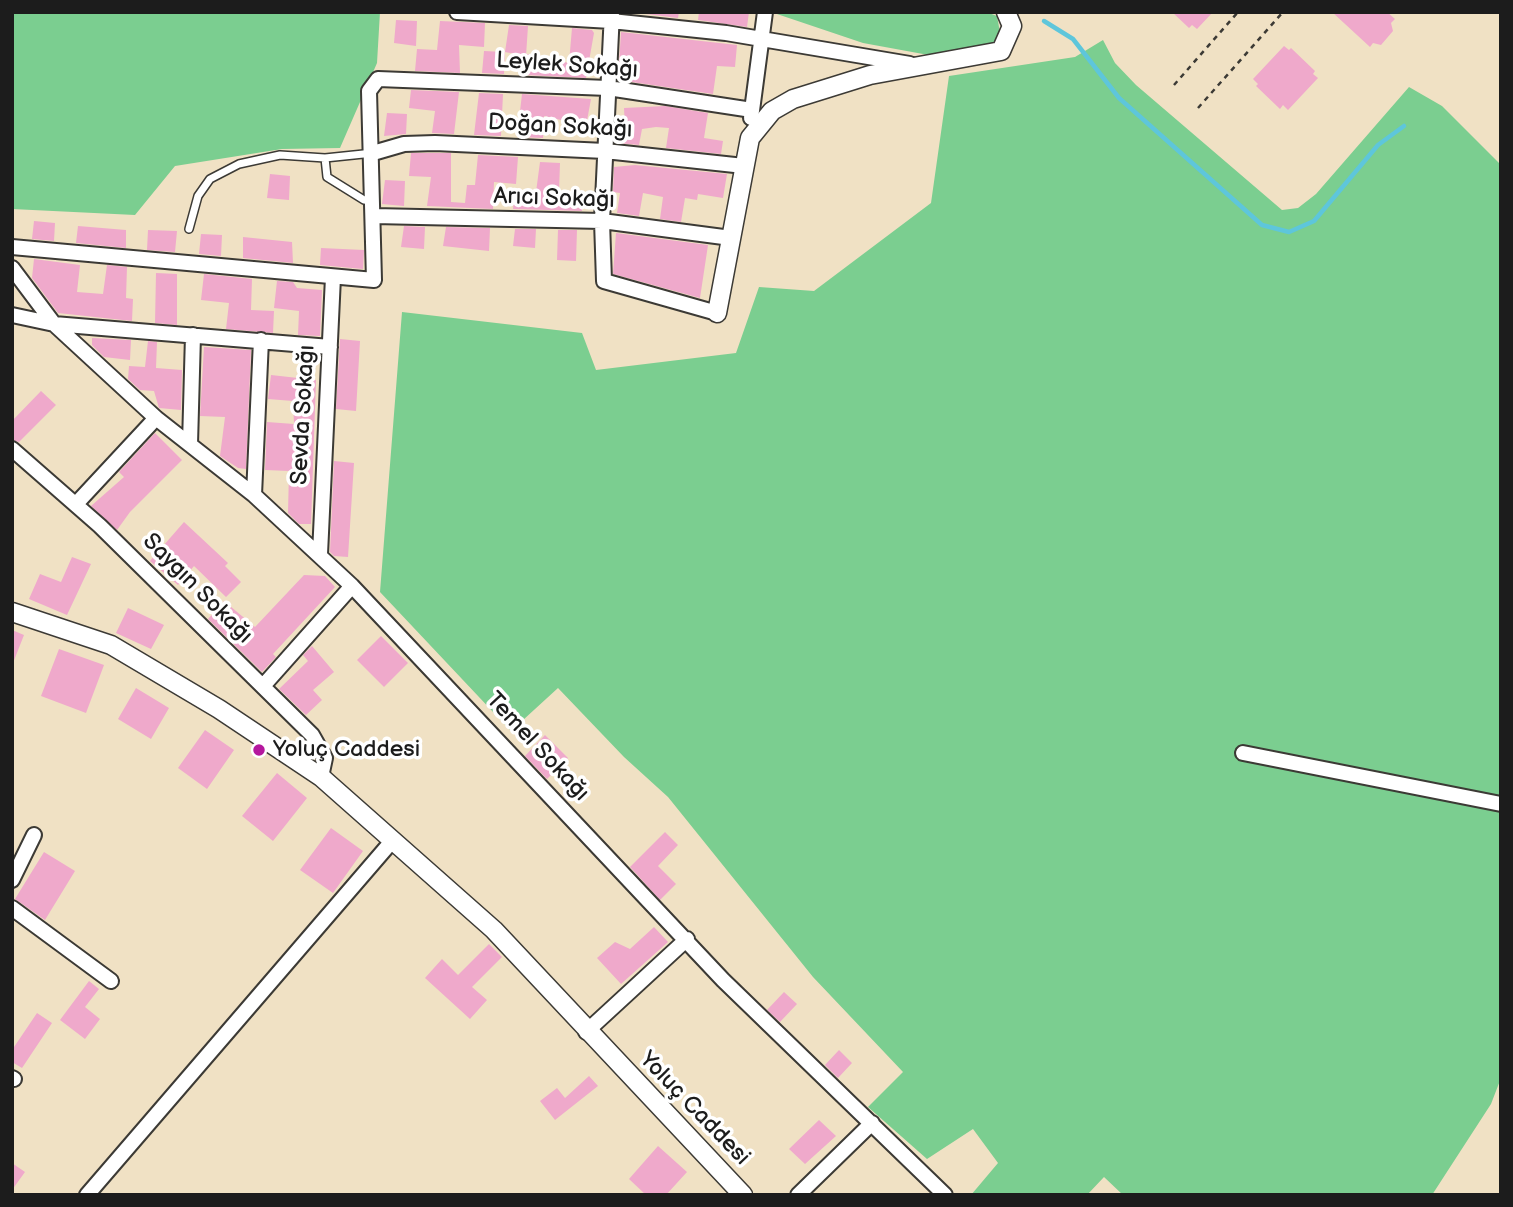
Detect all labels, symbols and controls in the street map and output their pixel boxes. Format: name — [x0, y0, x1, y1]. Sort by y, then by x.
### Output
street label: Leylek Sokağı — [495, 47, 639, 85]
street label: Doğan Sokağı — [487, 109, 633, 145]
street label: Arıcı Sokağı — [493, 183, 615, 215]
street label: Sevda Sokağı — [287, 344, 321, 486]
street label: Saygın Sokağı — [136, 528, 258, 650]
street label: Temel Sokağı — [480, 687, 594, 807]
place label: Yoluç Caddesi — [273, 736, 420, 764]
marker: Yoluç Caddesi — [251, 742, 267, 758]
street label: Yoluç Caddesi — [633, 1047, 755, 1171]

